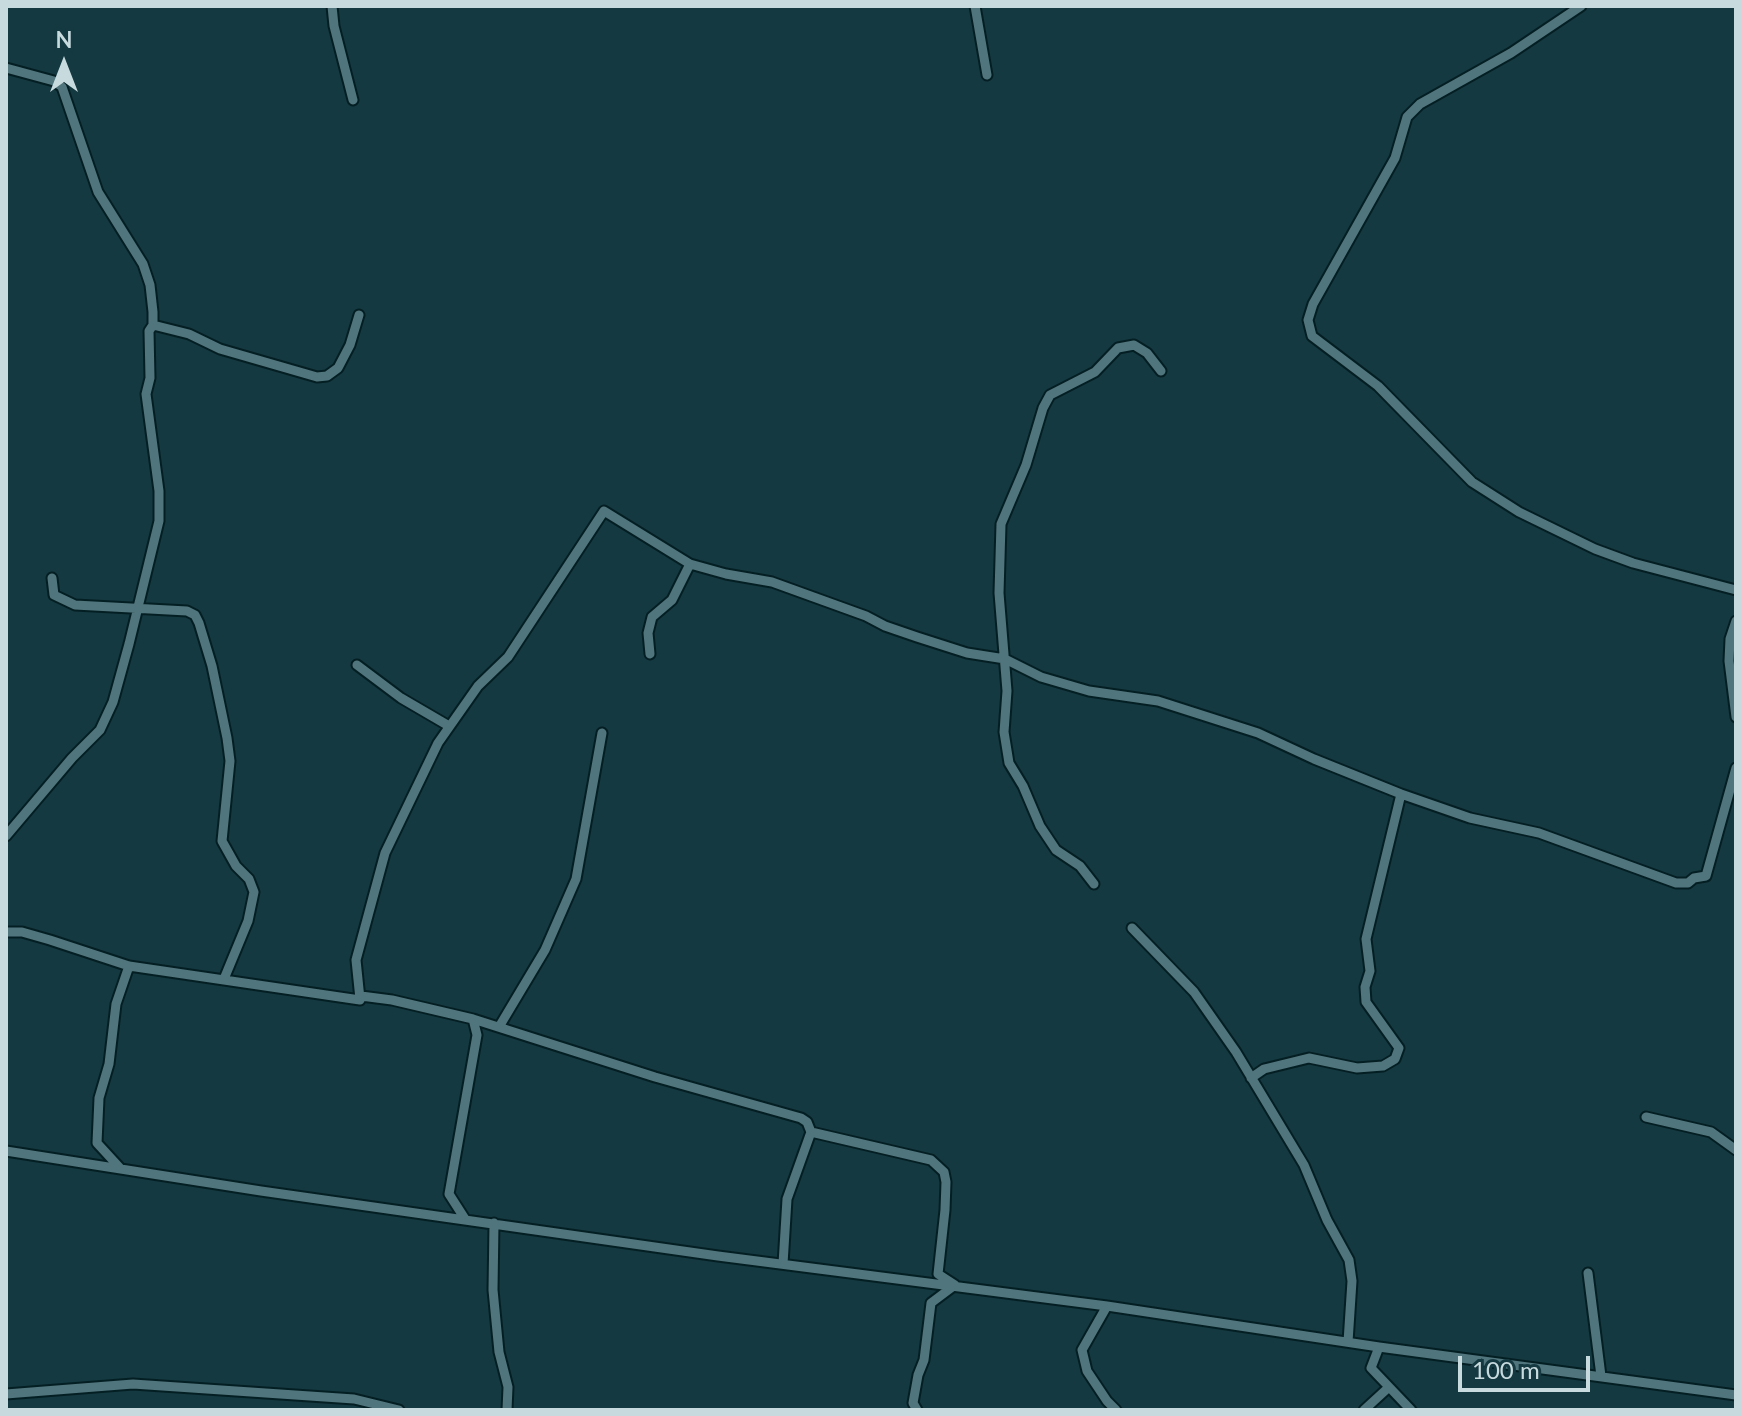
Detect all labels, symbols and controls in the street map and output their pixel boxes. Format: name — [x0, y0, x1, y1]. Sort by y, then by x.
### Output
north arrow — [24, 24, 104, 104]
text: N — [56, 26, 72, 53]
scale bar — [1462, 1340, 1594, 1390]
text: 100 m — [1472, 1355, 1540, 1384]

